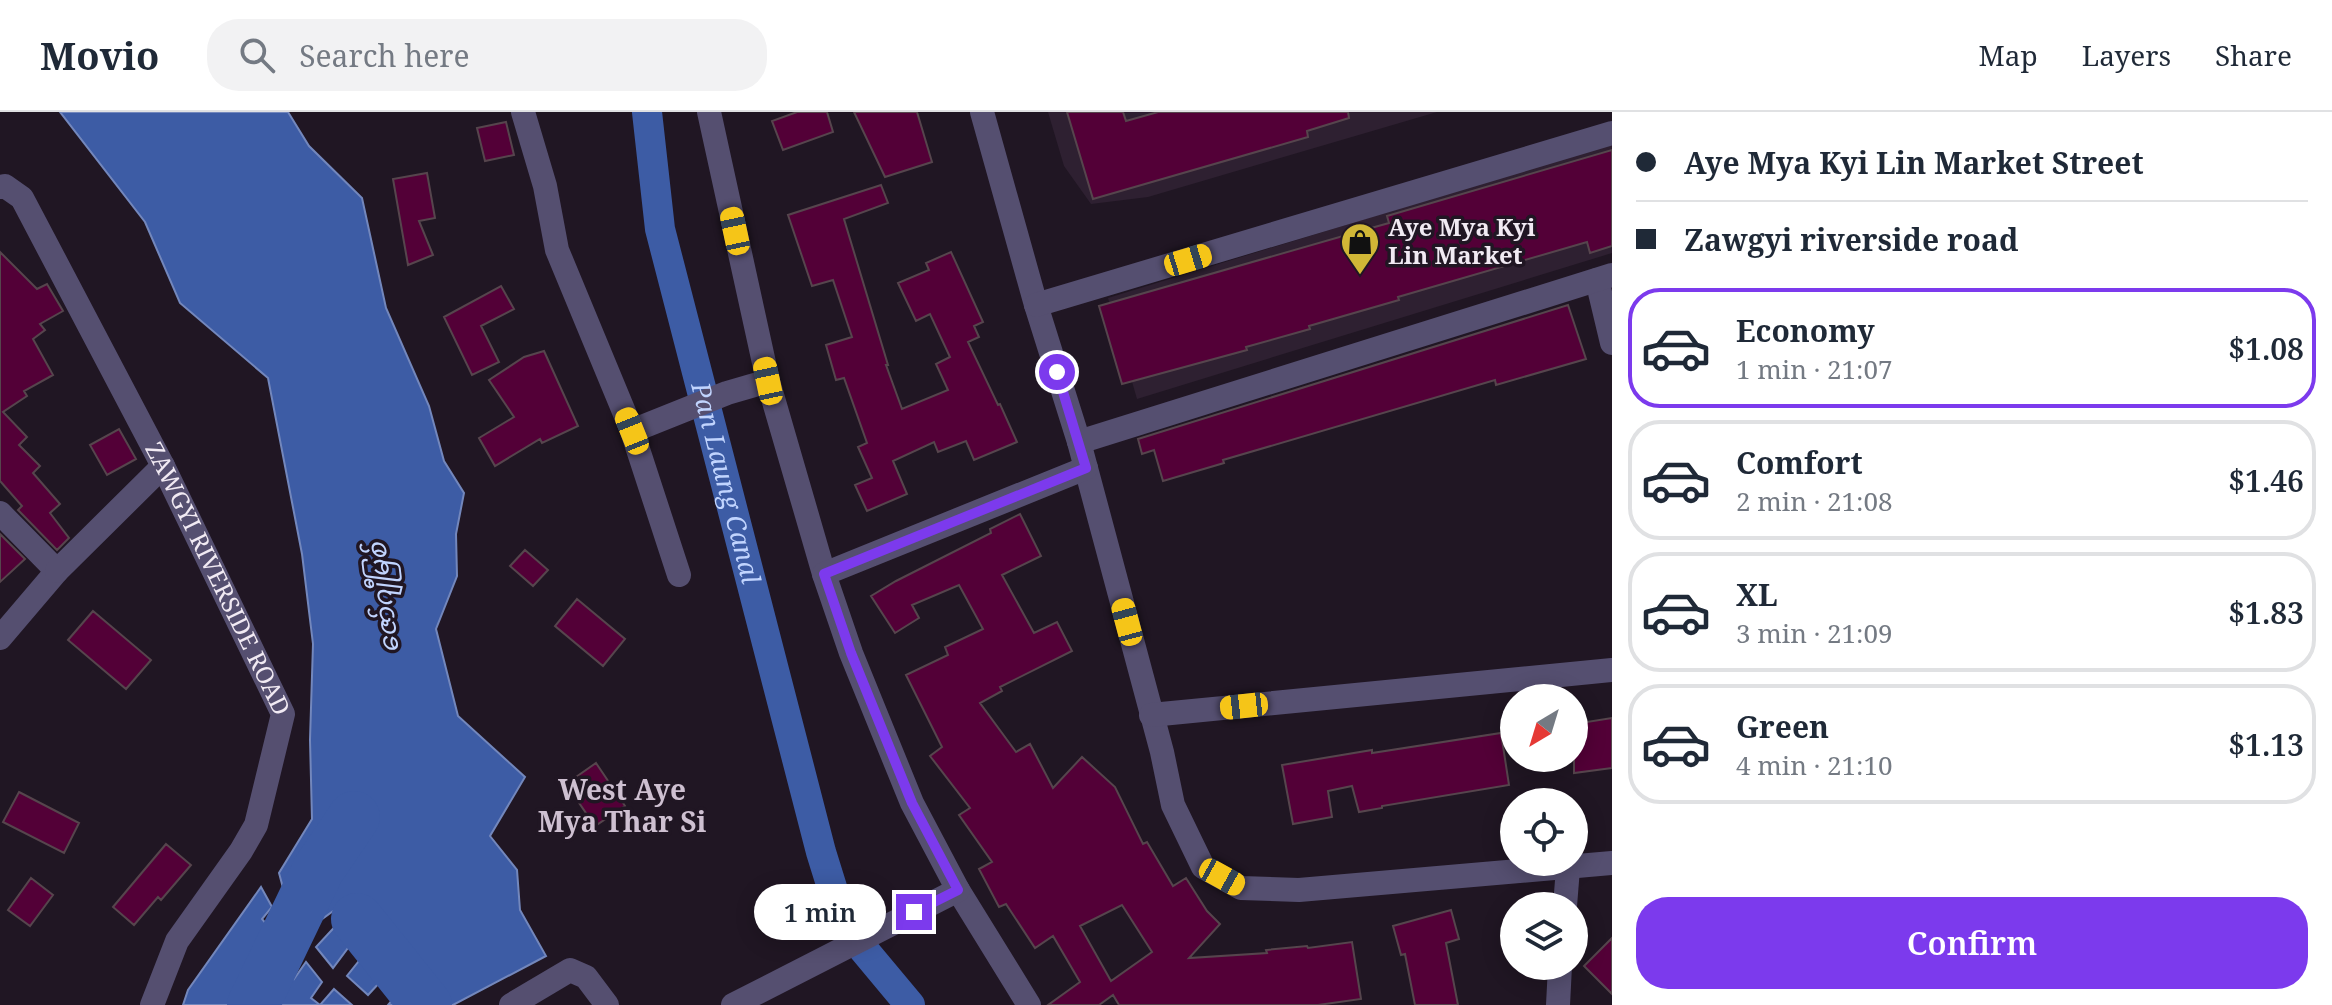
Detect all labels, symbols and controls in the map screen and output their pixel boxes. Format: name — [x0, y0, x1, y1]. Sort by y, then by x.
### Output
search box — [207, 19, 767, 91]
text: Movio — [40, 29, 159, 81]
icon: search — [235, 33, 279, 77]
text: Search here — [299, 35, 470, 76]
text: Map — [1979, 36, 2038, 74]
text: Layers — [2082, 36, 2171, 74]
text: Share — [2215, 36, 2292, 74]
text: Aye Mya Kyi Lin Market Street — [1684, 142, 2144, 183]
car — [718, 205, 752, 257]
place label: Aye Mya Kyi Lin Market — [1388, 210, 1536, 271]
text: Zawgyi riverside road — [1684, 219, 2019, 260]
shop icon: Aye Mya Kyi Lin Market — [1339, 221, 1381, 276]
car — [1162, 242, 1214, 278]
text: Economy — [1736, 310, 1875, 351]
icon: car — [1640, 312, 1712, 384]
text: $1.08 — [2228, 328, 2304, 369]
text: 1 min · 21:07 — [1736, 351, 1893, 387]
route start — [1039, 354, 1075, 390]
car — [751, 355, 785, 407]
water label: Pan Laung Canal — [683, 377, 770, 588]
car — [612, 404, 652, 458]
street label: ZAWGYI RIVERSIDE ROAD — [138, 436, 299, 720]
text: Comfort — [1736, 442, 1863, 483]
icon: car — [1640, 444, 1712, 516]
text: $1.46 — [2228, 460, 2304, 501]
text: 2 min · 21:08 — [1736, 483, 1893, 519]
water label: ဇော်ဂျီမြစ် — [357, 538, 412, 655]
text: XL — [1736, 574, 1778, 615]
icon: car — [1640, 576, 1712, 648]
text: $1.83 — [2228, 592, 2304, 633]
car — [1109, 596, 1145, 648]
text: 3 min · 21:09 — [1736, 615, 1893, 651]
north arrow — [1500, 684, 1588, 772]
map controls — [1500, 684, 1588, 980]
car — [1219, 692, 1269, 720]
text: Green — [1736, 706, 1829, 747]
icon: car — [1640, 708, 1712, 780]
text: $1.13 — [2228, 724, 2304, 765]
text: 4 min · 21:10 — [1736, 747, 1893, 783]
district label: West Aye Mya Thar Si — [538, 770, 706, 840]
button: locate — [1500, 788, 1588, 876]
car — [1195, 855, 1249, 899]
callout: 1 min — [754, 884, 886, 940]
button: layers — [1500, 892, 1588, 980]
text: 1 min — [784, 894, 856, 930]
route end — [896, 894, 932, 930]
button: Confirm — [1636, 897, 2308, 989]

